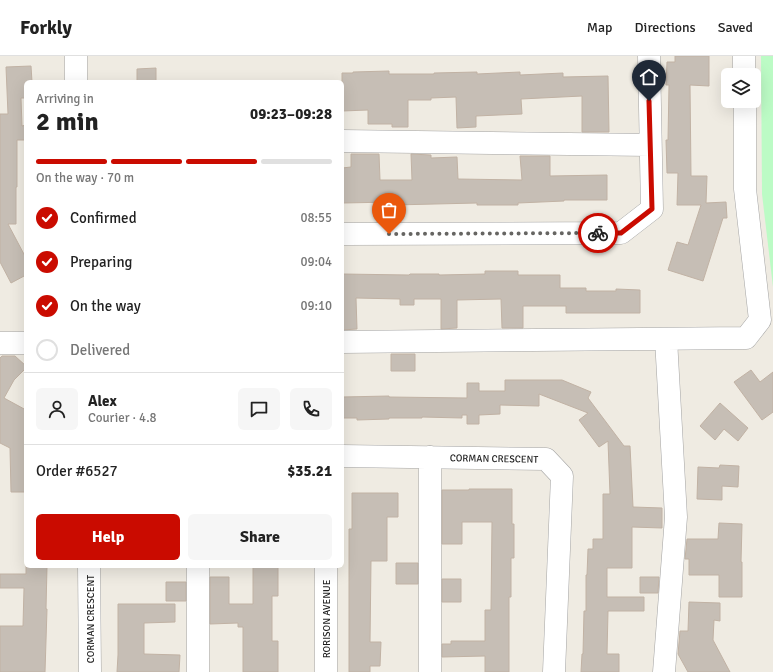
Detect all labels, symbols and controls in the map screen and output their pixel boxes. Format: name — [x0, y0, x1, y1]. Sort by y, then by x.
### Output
text: Forkly — [20, 16, 72, 40]
text: Map — [587, 19, 613, 36]
text: Directions — [635, 19, 696, 36]
text: Saved — [718, 19, 753, 36]
pin — [632, 60, 666, 101]
icon: home — [638, 66, 660, 88]
map controls — [721, 68, 761, 108]
button: layers — [721, 68, 761, 108]
text: Arriving in — [36, 91, 94, 107]
text: 09:23–09:28 — [250, 105, 332, 123]
text: 2 min — [36, 106, 99, 138]
text: On the way · 70 m — [36, 170, 134, 186]
pin — [372, 193, 406, 234]
icon: bag — [378, 199, 400, 221]
icon: check — [36, 207, 58, 229]
text: Confirmed — [70, 209, 137, 227]
text: 08:55 — [300, 210, 332, 226]
courier — [578, 213, 618, 253]
icon: bike — [587, 222, 609, 244]
icon: check — [36, 251, 58, 273]
text: Preparing — [70, 253, 133, 271]
text: 09:04 — [300, 254, 332, 270]
icon: check — [36, 295, 58, 317]
text: On the way — [70, 297, 141, 315]
text: 09:10 — [300, 298, 332, 314]
text: Delivered — [70, 341, 130, 359]
button: person — [36, 388, 78, 430]
button: chat — [238, 388, 280, 430]
button: phone — [290, 388, 332, 430]
text: Alex — [88, 392, 117, 410]
text: Courier · 4.8 — [88, 410, 157, 426]
street label: CORMAN CRESCENT — [450, 452, 538, 466]
text: Order #6527 — [36, 462, 118, 480]
text: $35.21 — [287, 462, 332, 480]
button: Help — [36, 514, 180, 560]
button: Share — [188, 514, 332, 560]
street label: CORMAN CRESCENT — [85, 575, 97, 663]
street label: RORISON AVENUE — [321, 579, 333, 658]

